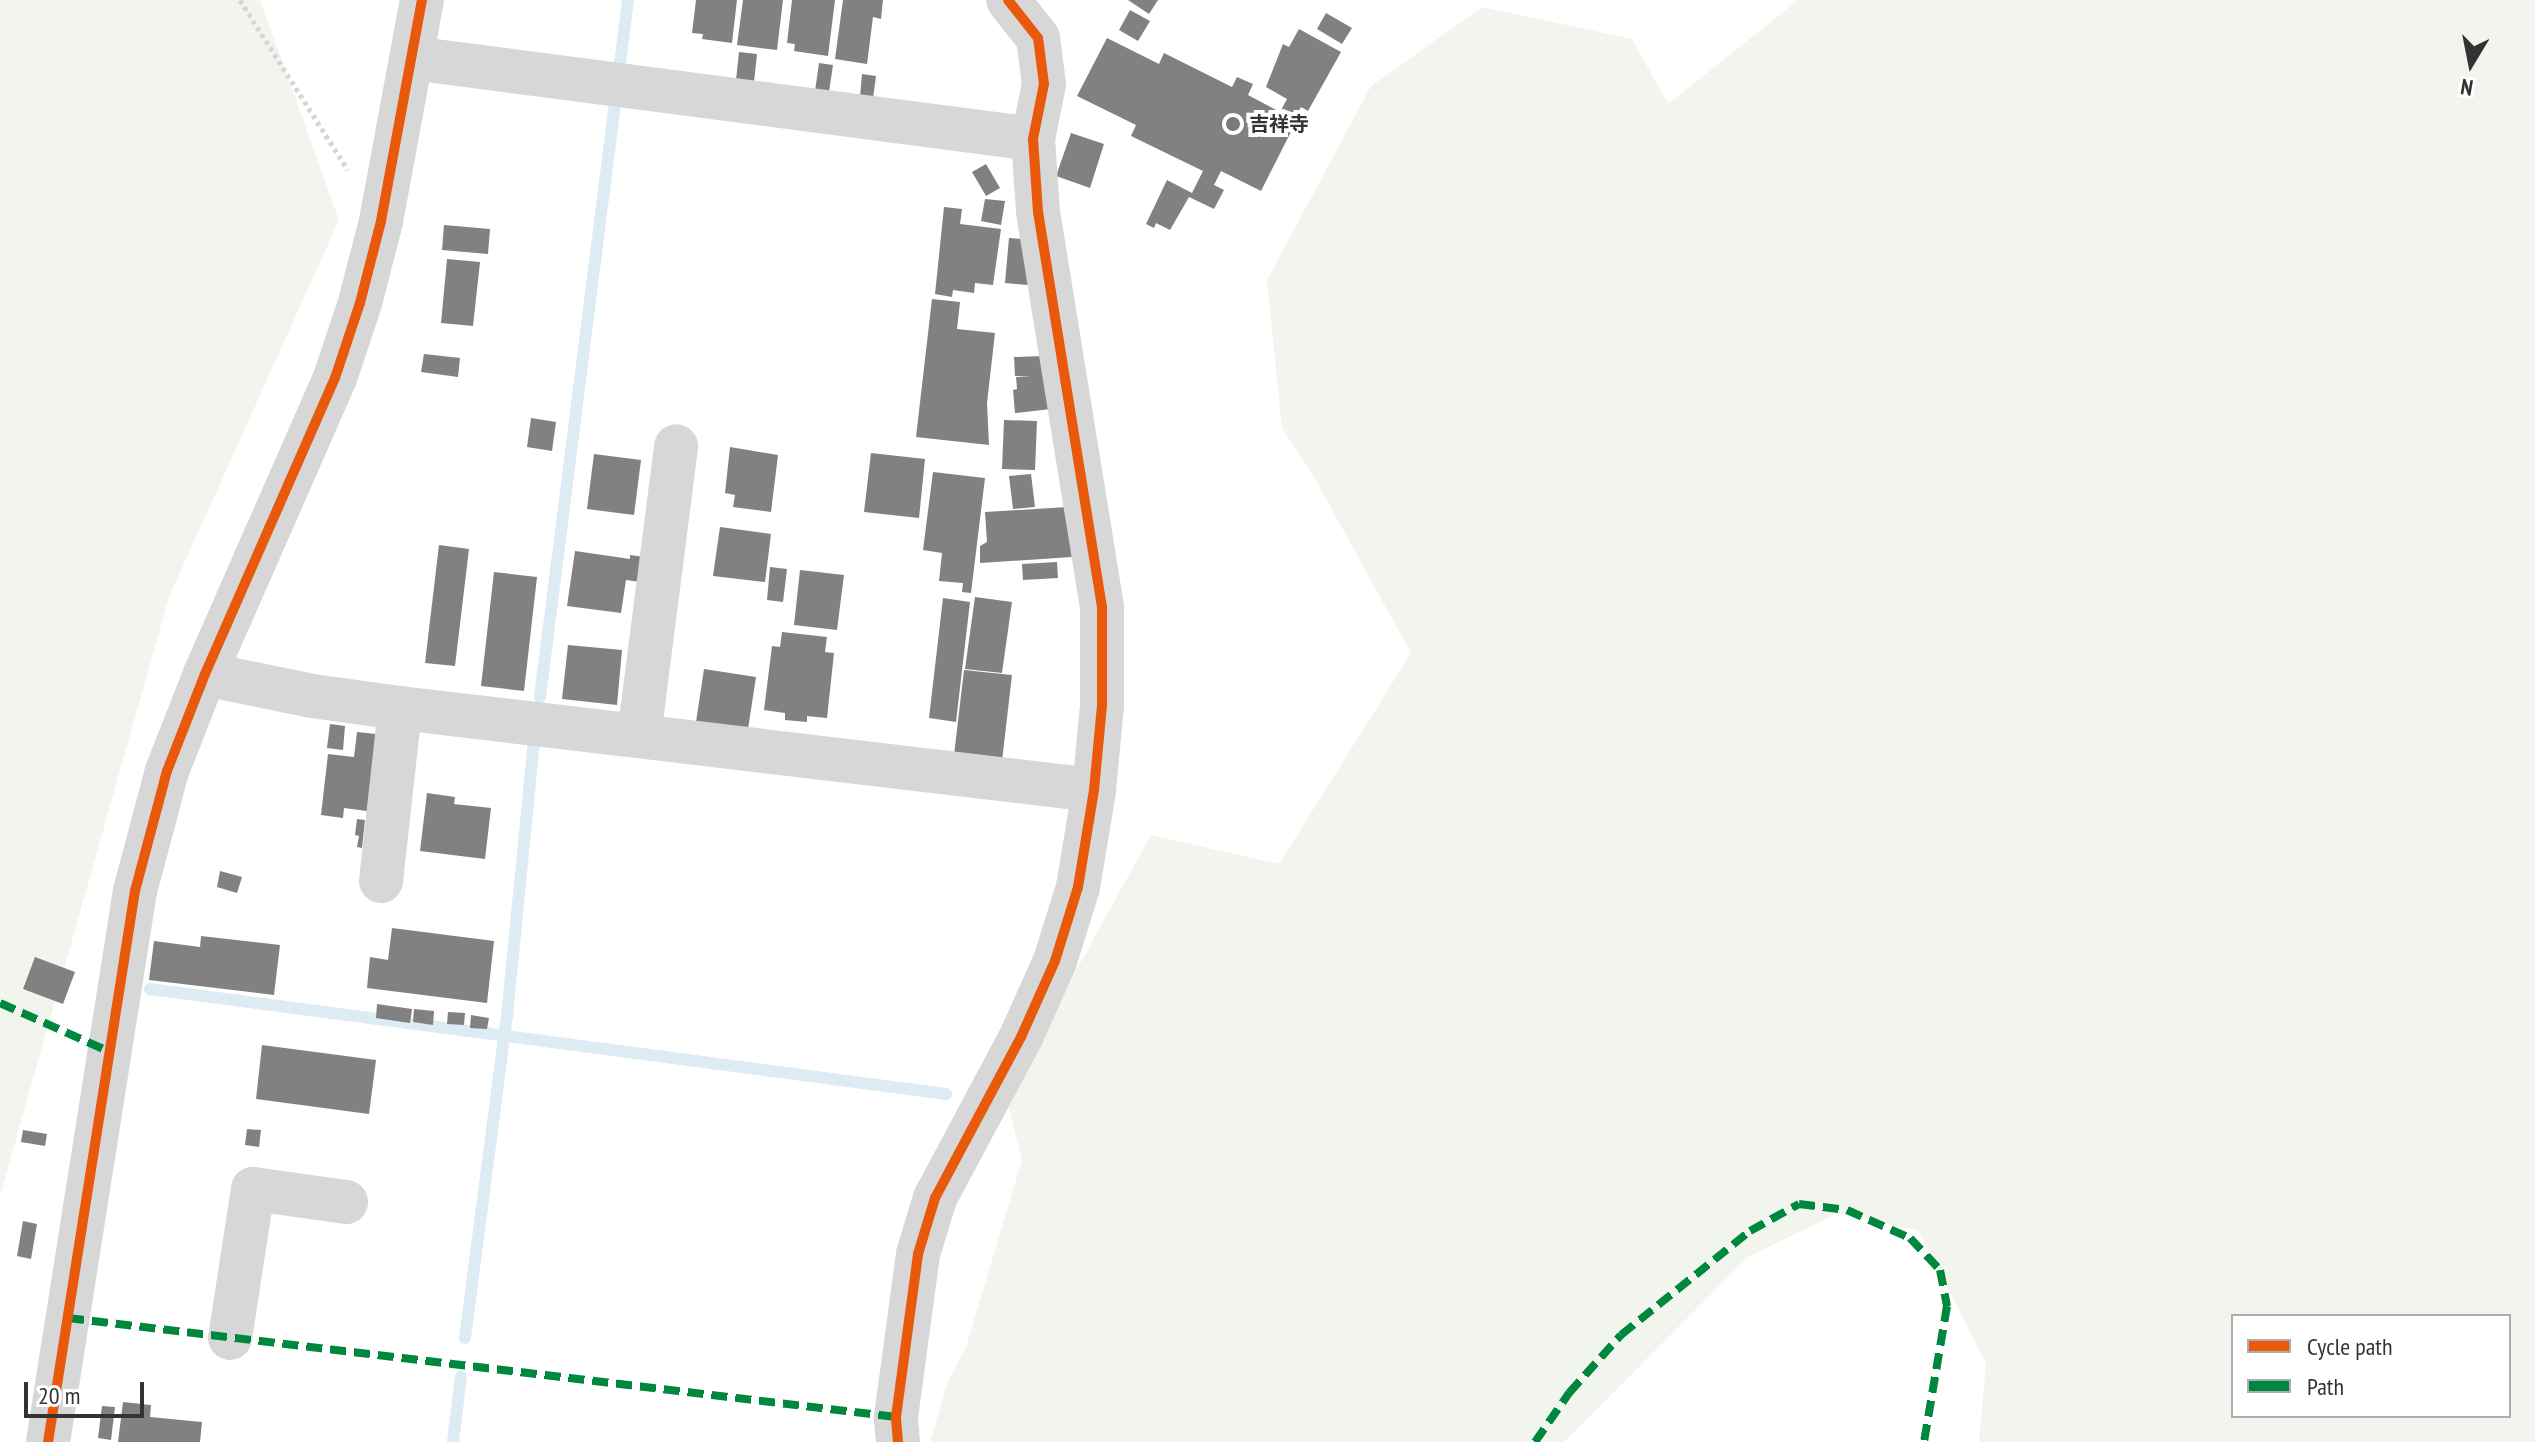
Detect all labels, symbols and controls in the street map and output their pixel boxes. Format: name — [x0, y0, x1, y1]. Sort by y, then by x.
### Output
north arrow — [2431, 24, 2511, 104]
text: N — [2459, 73, 2475, 102]
place label: 吉祥寺 — [1249, 112, 1309, 136]
marker: 吉祥寺 — [1224, 115, 1242, 133]
legend — [2231, 1314, 2511, 1418]
text: Cycle path — [2307, 1331, 2393, 1362]
scale bar — [28, 1366, 148, 1416]
text: Path — [2307, 1371, 2344, 1402]
text: 20 m — [38, 1380, 80, 1411]

